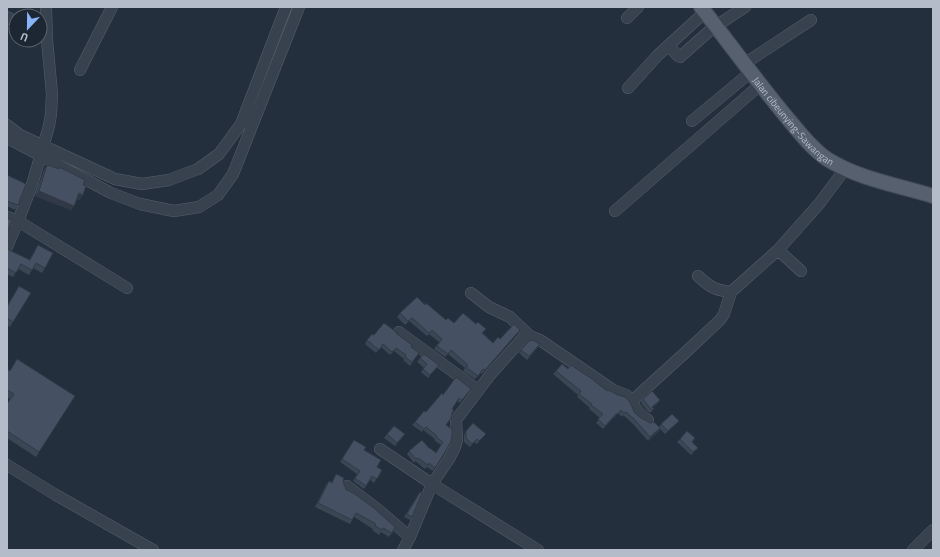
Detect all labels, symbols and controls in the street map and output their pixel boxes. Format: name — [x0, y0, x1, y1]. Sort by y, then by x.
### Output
north arrow — [8, 8, 48, 48]
text: U — [18, 29, 31, 46]
street label: Jalan cibeunying-Sawangan — [749, 73, 837, 169]

